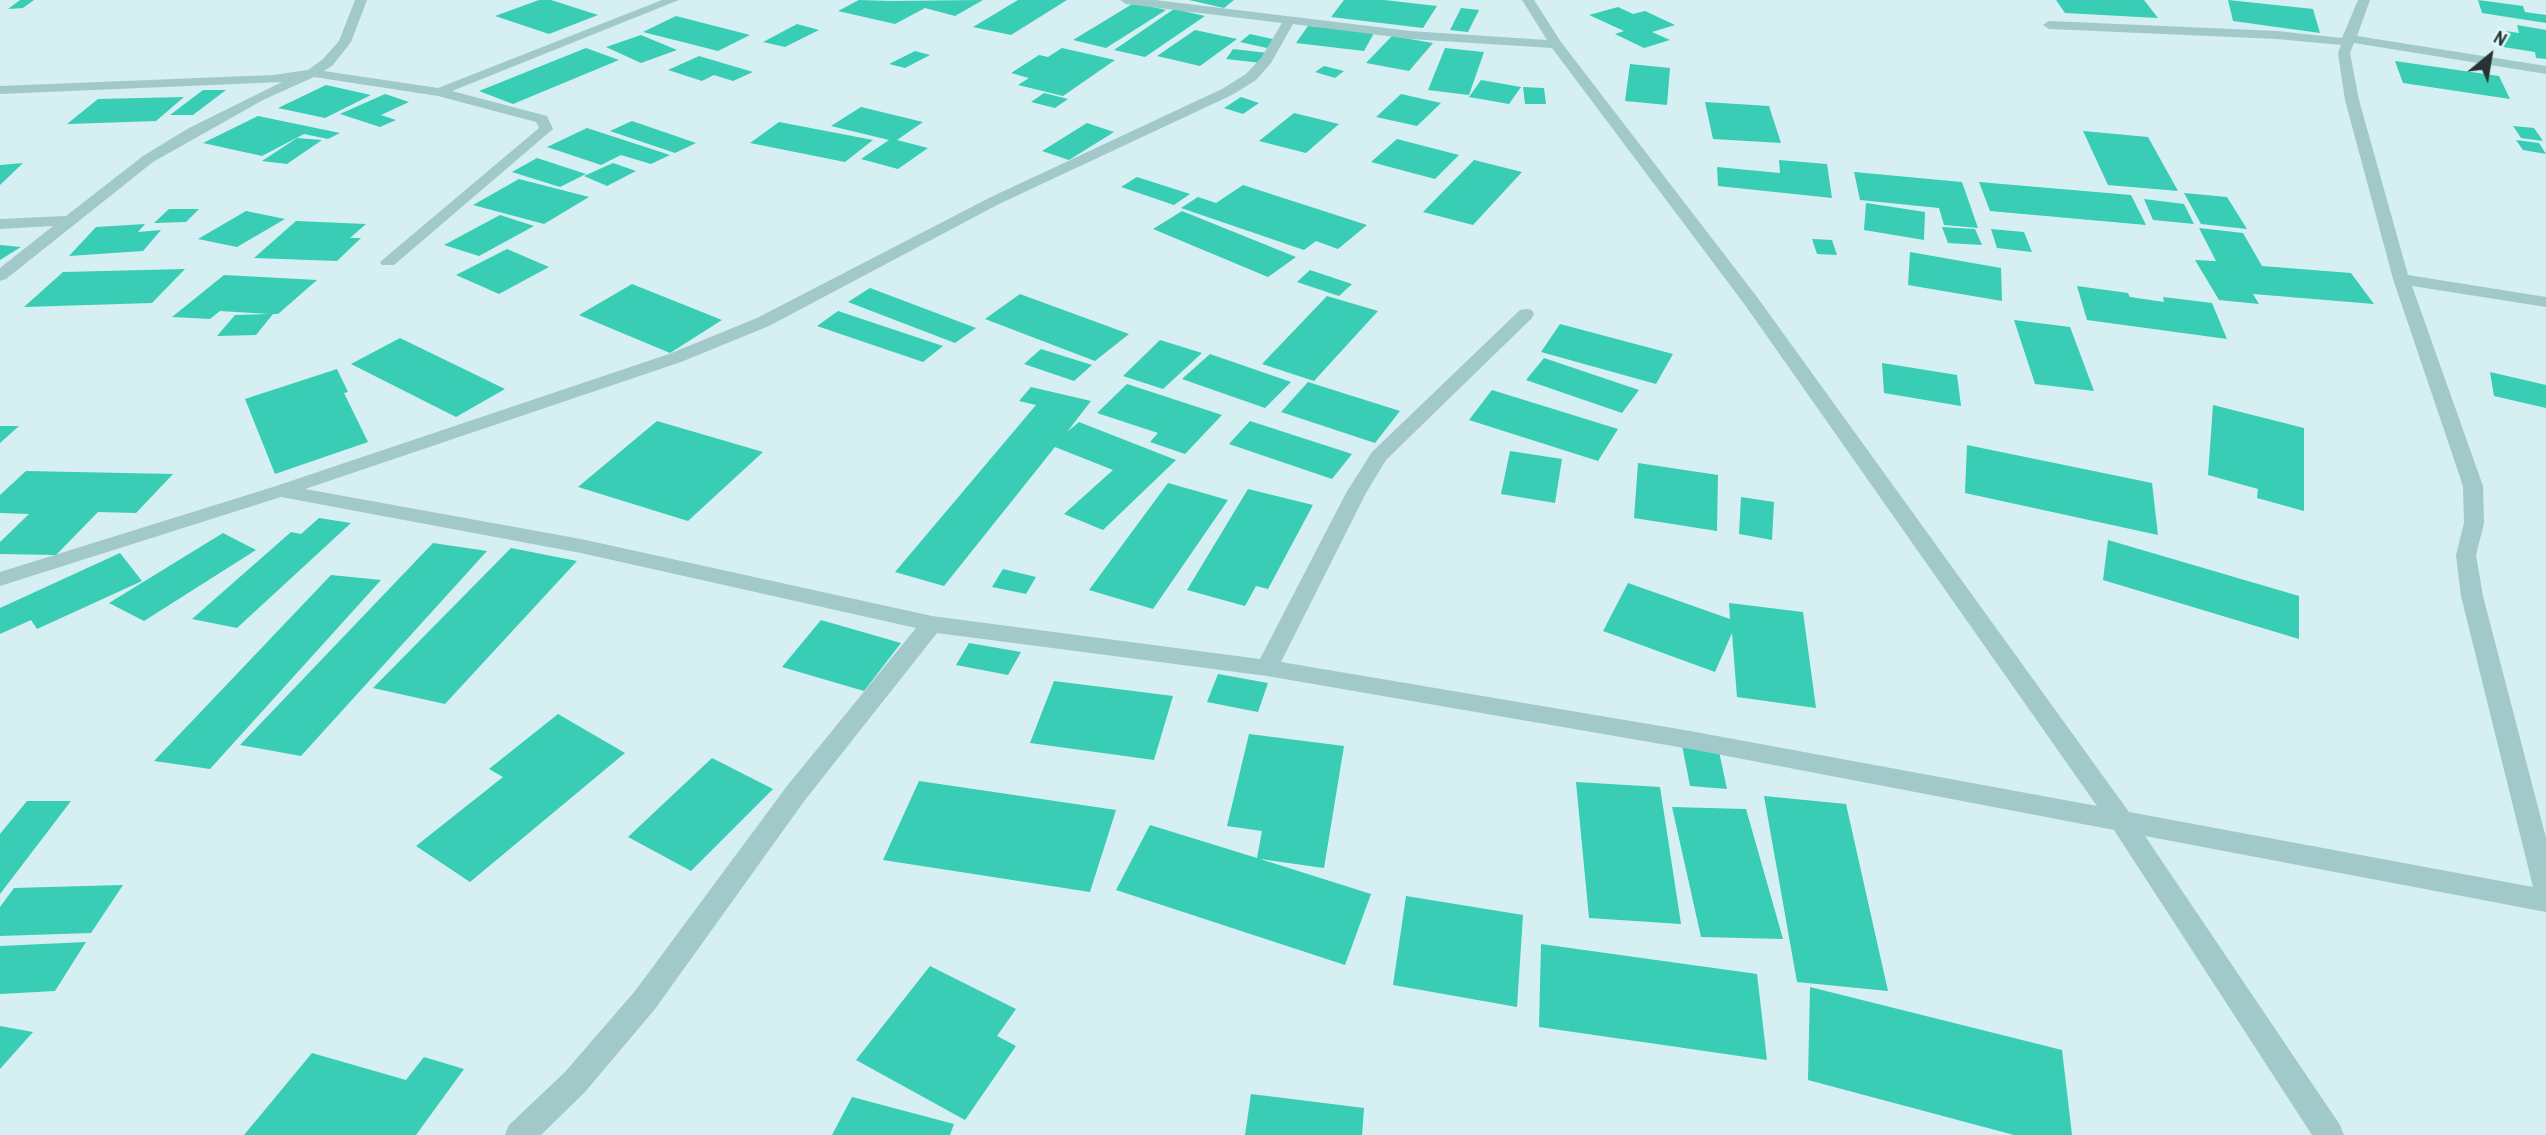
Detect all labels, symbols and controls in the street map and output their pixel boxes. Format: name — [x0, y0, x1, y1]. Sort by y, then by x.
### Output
north arrow — [2455, 21, 2525, 91]
text: N — [2489, 24, 2512, 52]

